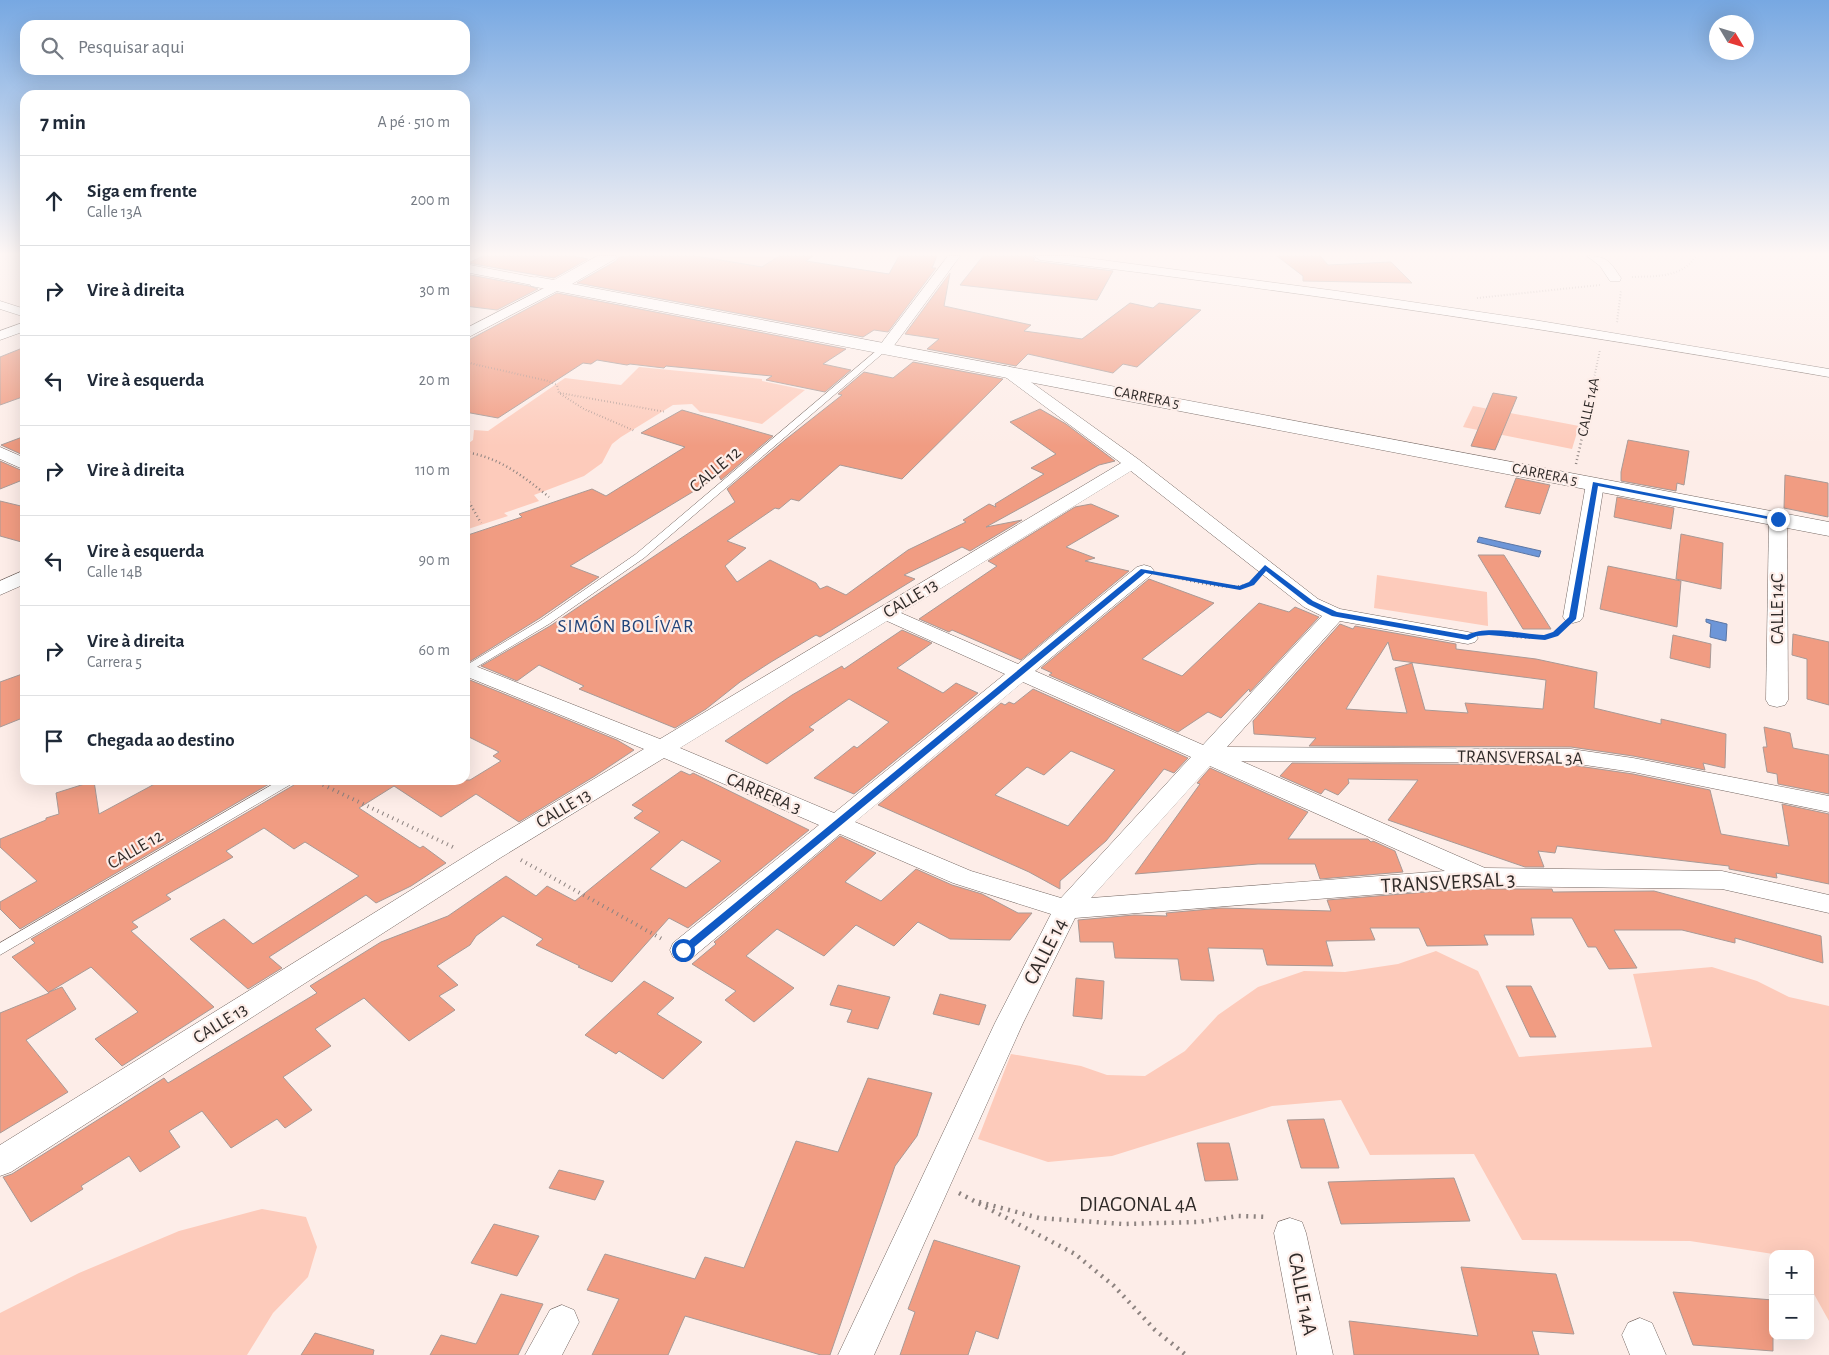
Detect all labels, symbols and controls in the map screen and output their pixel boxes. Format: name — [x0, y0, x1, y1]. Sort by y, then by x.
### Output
north arrow — [1709, 15, 1754, 60]
search box — [20, 20, 470, 75]
icon: search — [38, 34, 66, 62]
text: Pesquisar aqui — [78, 38, 184, 57]
text: 7 min — [40, 112, 86, 133]
text: A pé · 510 m — [378, 114, 450, 130]
text: Siga em frente — [87, 182, 197, 201]
icon: ahead — [40, 187, 68, 215]
text: 200 m — [410, 192, 450, 208]
text: Calle 13A — [87, 204, 142, 220]
icon: right — [40, 277, 68, 305]
text: Vire à direita — [87, 281, 185, 300]
text: 30 m — [420, 282, 450, 298]
icon: left — [40, 367, 68, 395]
text: Vire à esquerda — [87, 371, 204, 390]
text: 20 m — [419, 372, 450, 388]
street label: CALLE 14A — [1575, 376, 1602, 438]
street label: CARRERA 5 — [1113, 384, 1181, 411]
street label: CALLE 12 — [687, 443, 745, 496]
icon: right — [40, 457, 68, 485]
text: Vire à direita — [87, 461, 185, 480]
street label: CARRERA 5 — [1511, 461, 1579, 488]
text: 110 m — [415, 462, 450, 478]
route end — [1767, 508, 1790, 531]
text: Vire à esquerda — [87, 542, 204, 561]
icon: left — [40, 547, 68, 575]
text: 90 m — [419, 552, 450, 568]
text: Calle 14B — [87, 564, 142, 580]
street label: CALLE 14C — [1769, 574, 1787, 644]
street label: CALLE 13 — [880, 576, 941, 622]
district label: SIMÓN BOLÍVAR — [558, 615, 695, 636]
text: Vire à direita — [87, 632, 185, 651]
icon: right — [40, 637, 68, 665]
text: 60 m — [419, 642, 450, 658]
text: Carrera 5 — [87, 654, 142, 670]
icon: arrive — [40, 727, 68, 755]
text: Chegada ao destino — [87, 731, 235, 750]
street label: TRANSVERSAL 3A — [1457, 748, 1584, 768]
street label: CARRERA 3 — [724, 770, 804, 818]
street label: CALLE 13 — [533, 786, 594, 832]
street label: CALLE 12 — [105, 827, 166, 873]
street label: TRANSVERSAL 3 — [1380, 868, 1516, 897]
street label: CALLE 14 — [1020, 915, 1071, 988]
route start — [672, 939, 695, 962]
street label: CALLE 13 — [190, 1000, 251, 1047]
street label: DIAGONAL 4A — [1079, 1194, 1197, 1215]
map controls — [1769, 1250, 1814, 1340]
button: + — [1769, 1250, 1814, 1295]
street label: CALLE 14A — [1284, 1251, 1321, 1337]
button: − — [1769, 1295, 1814, 1340]

